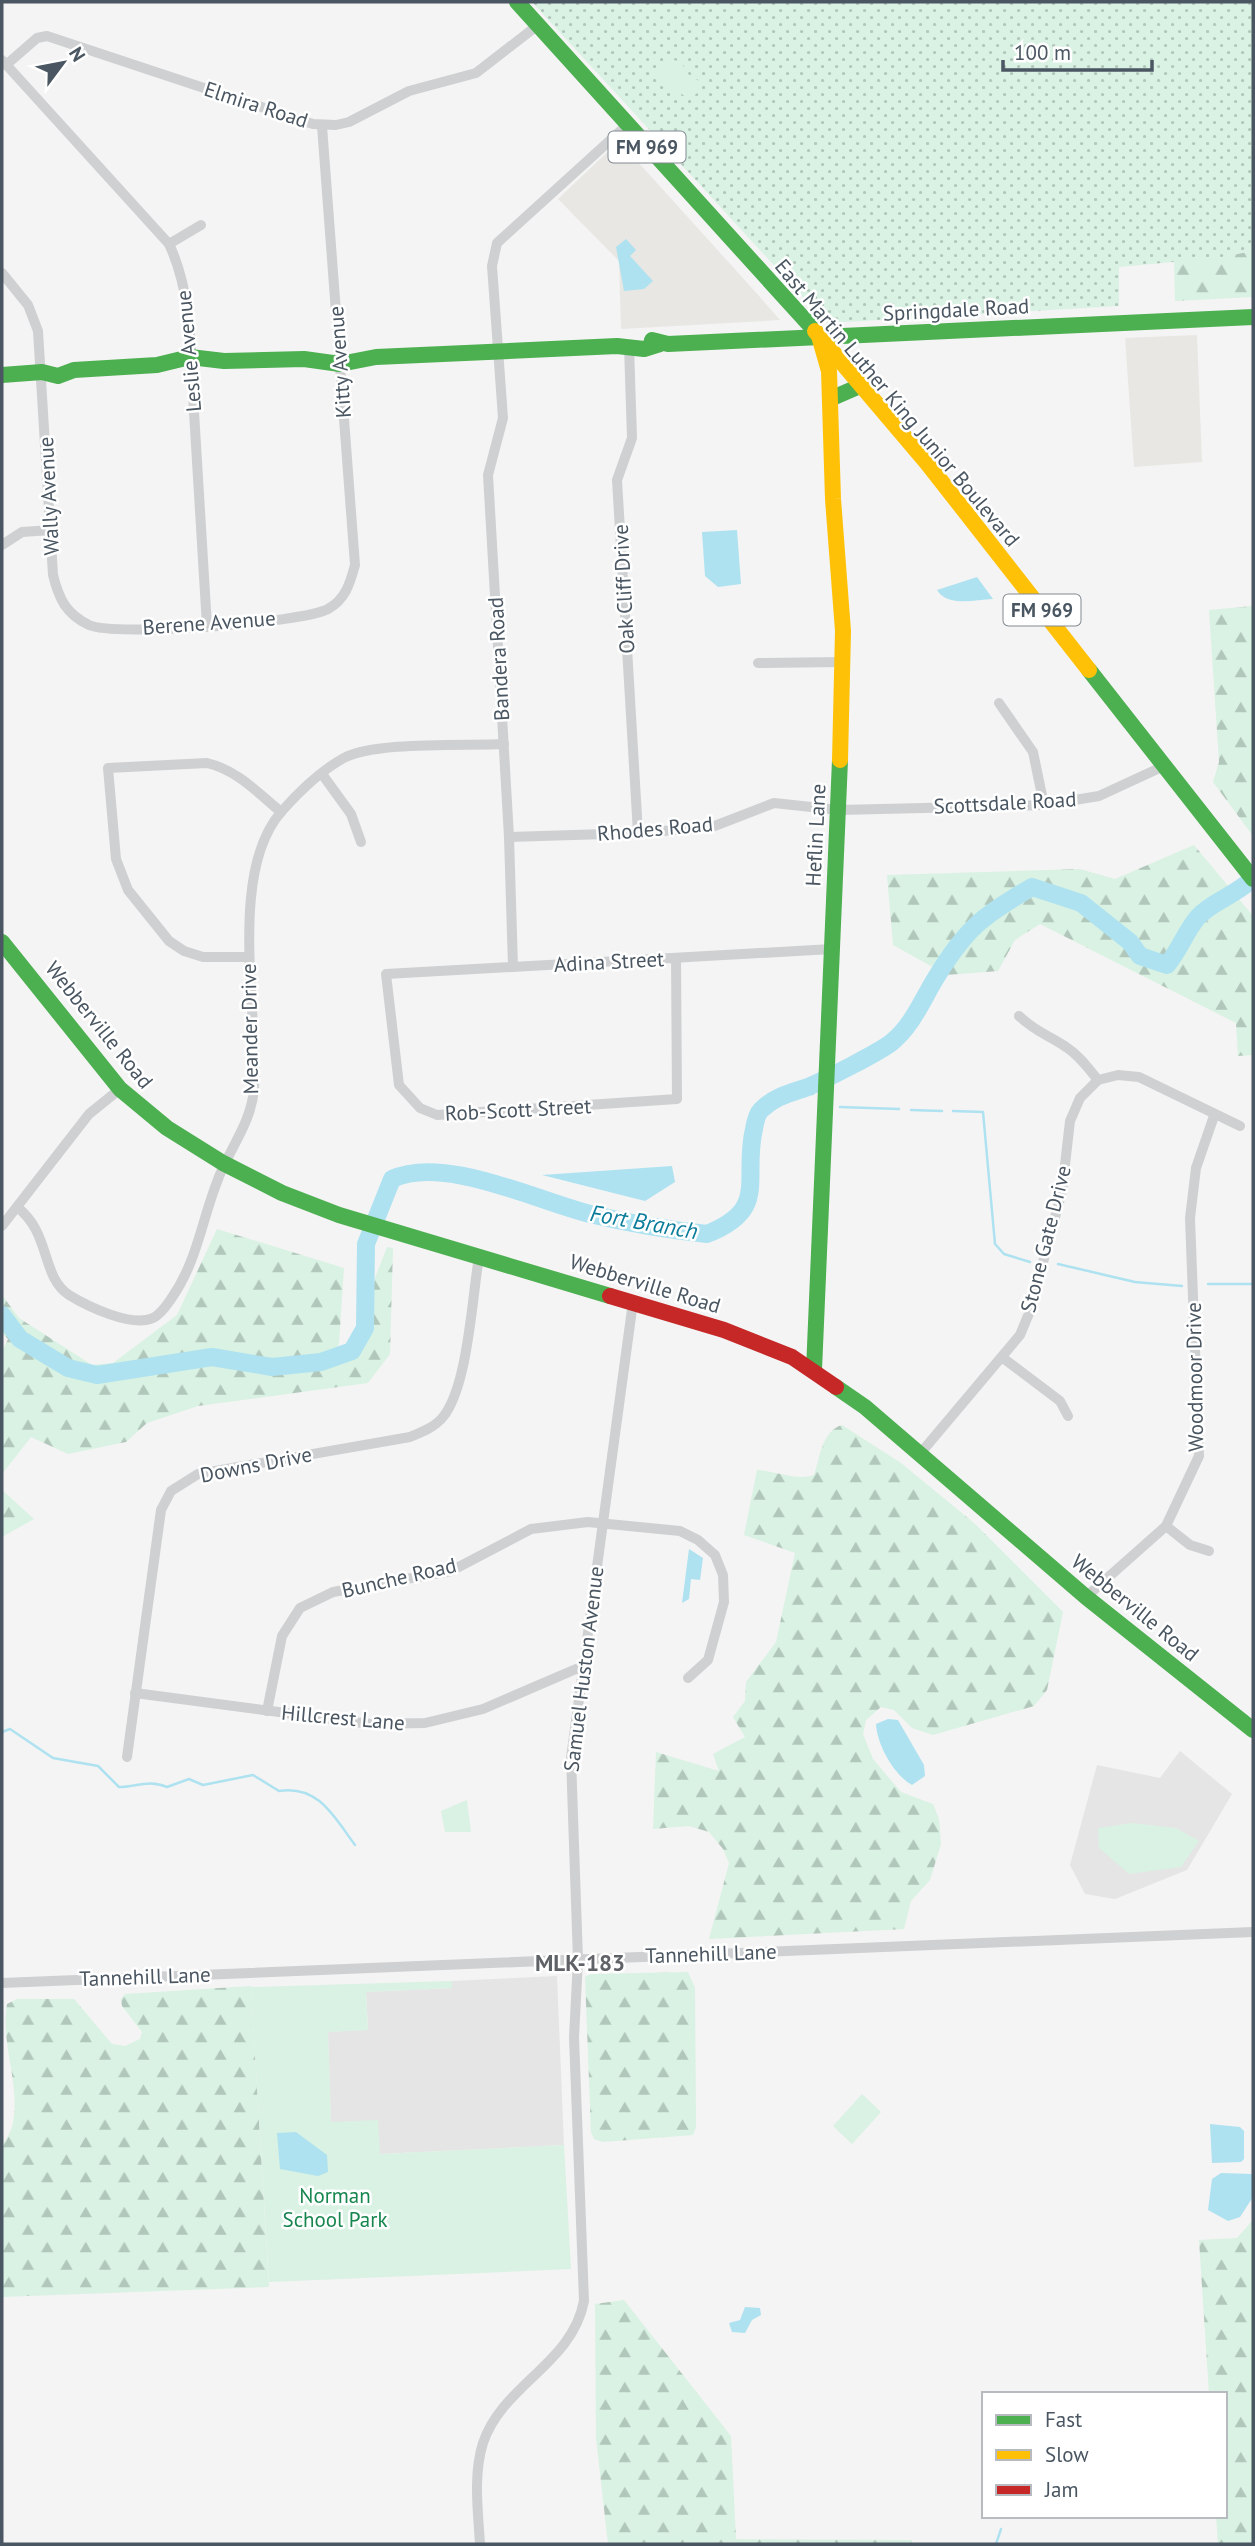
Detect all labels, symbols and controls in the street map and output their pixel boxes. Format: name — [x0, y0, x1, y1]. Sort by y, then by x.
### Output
north arrow — [28, 28, 98, 98]
scale bar — [1003, 28, 1152, 72]
text: 100 m — [1014, 39, 1071, 66]
text: N — [64, 42, 91, 66]
street label: Elmira Road — [201, 75, 312, 134]
road number: FM 969 — [608, 132, 686, 162]
street label: East Martin Luther King Junior Boulevard — [769, 253, 1026, 552]
street label: Leslie Avenue — [170, 289, 207, 413]
street label: Springdale Road — [882, 292, 1030, 327]
street label: Kitty Avenue — [322, 305, 357, 419]
street label: Wally Avenue — [32, 436, 65, 556]
street label: Oak Cliff Drive — [607, 524, 640, 654]
road number: FM 969 — [1004, 594, 1080, 625]
street label: Bandera Road — [482, 597, 515, 722]
street label: Berene Avenue — [141, 604, 276, 641]
street label: Heflin Lane — [799, 783, 832, 887]
street label: Scottsdale Road — [933, 785, 1077, 820]
street label: Rhodes Road — [596, 810, 714, 847]
street label: Adina Street — [553, 945, 665, 978]
street label: Webberville Road — [40, 955, 159, 1094]
street label: Meander Drive — [235, 963, 264, 1095]
street label: Rob-Scott Street — [444, 1092, 592, 1127]
street label: Stone Gate Drive — [1014, 1163, 1077, 1315]
water label: Fort Branch — [588, 1198, 700, 1245]
street label: Webberville Road — [566, 1248, 724, 1319]
street label: Woodmoor Drive — [1180, 1302, 1209, 1452]
street label: Downs Drive — [198, 1440, 314, 1489]
street label: Webberville Road — [1066, 1548, 1205, 1667]
street label: Bunche Road — [339, 1551, 459, 1604]
street label: Samuel Huston Avenue — [558, 1565, 610, 1773]
street label: Hillcrest Lane — [280, 1699, 406, 1736]
street label: Tannehill Lane — [645, 1938, 777, 1969]
district label: MLK-183 — [535, 1948, 625, 1977]
street label: Tannehill Lane — [79, 1961, 211, 1992]
park label: Norman School Park — [283, 2182, 387, 2233]
legend — [982, 2392, 1227, 2518]
text: Fast — [1045, 2406, 1082, 2433]
text: Slow — [1045, 2441, 1089, 2468]
text: Jam — [1044, 2476, 1079, 2503]

